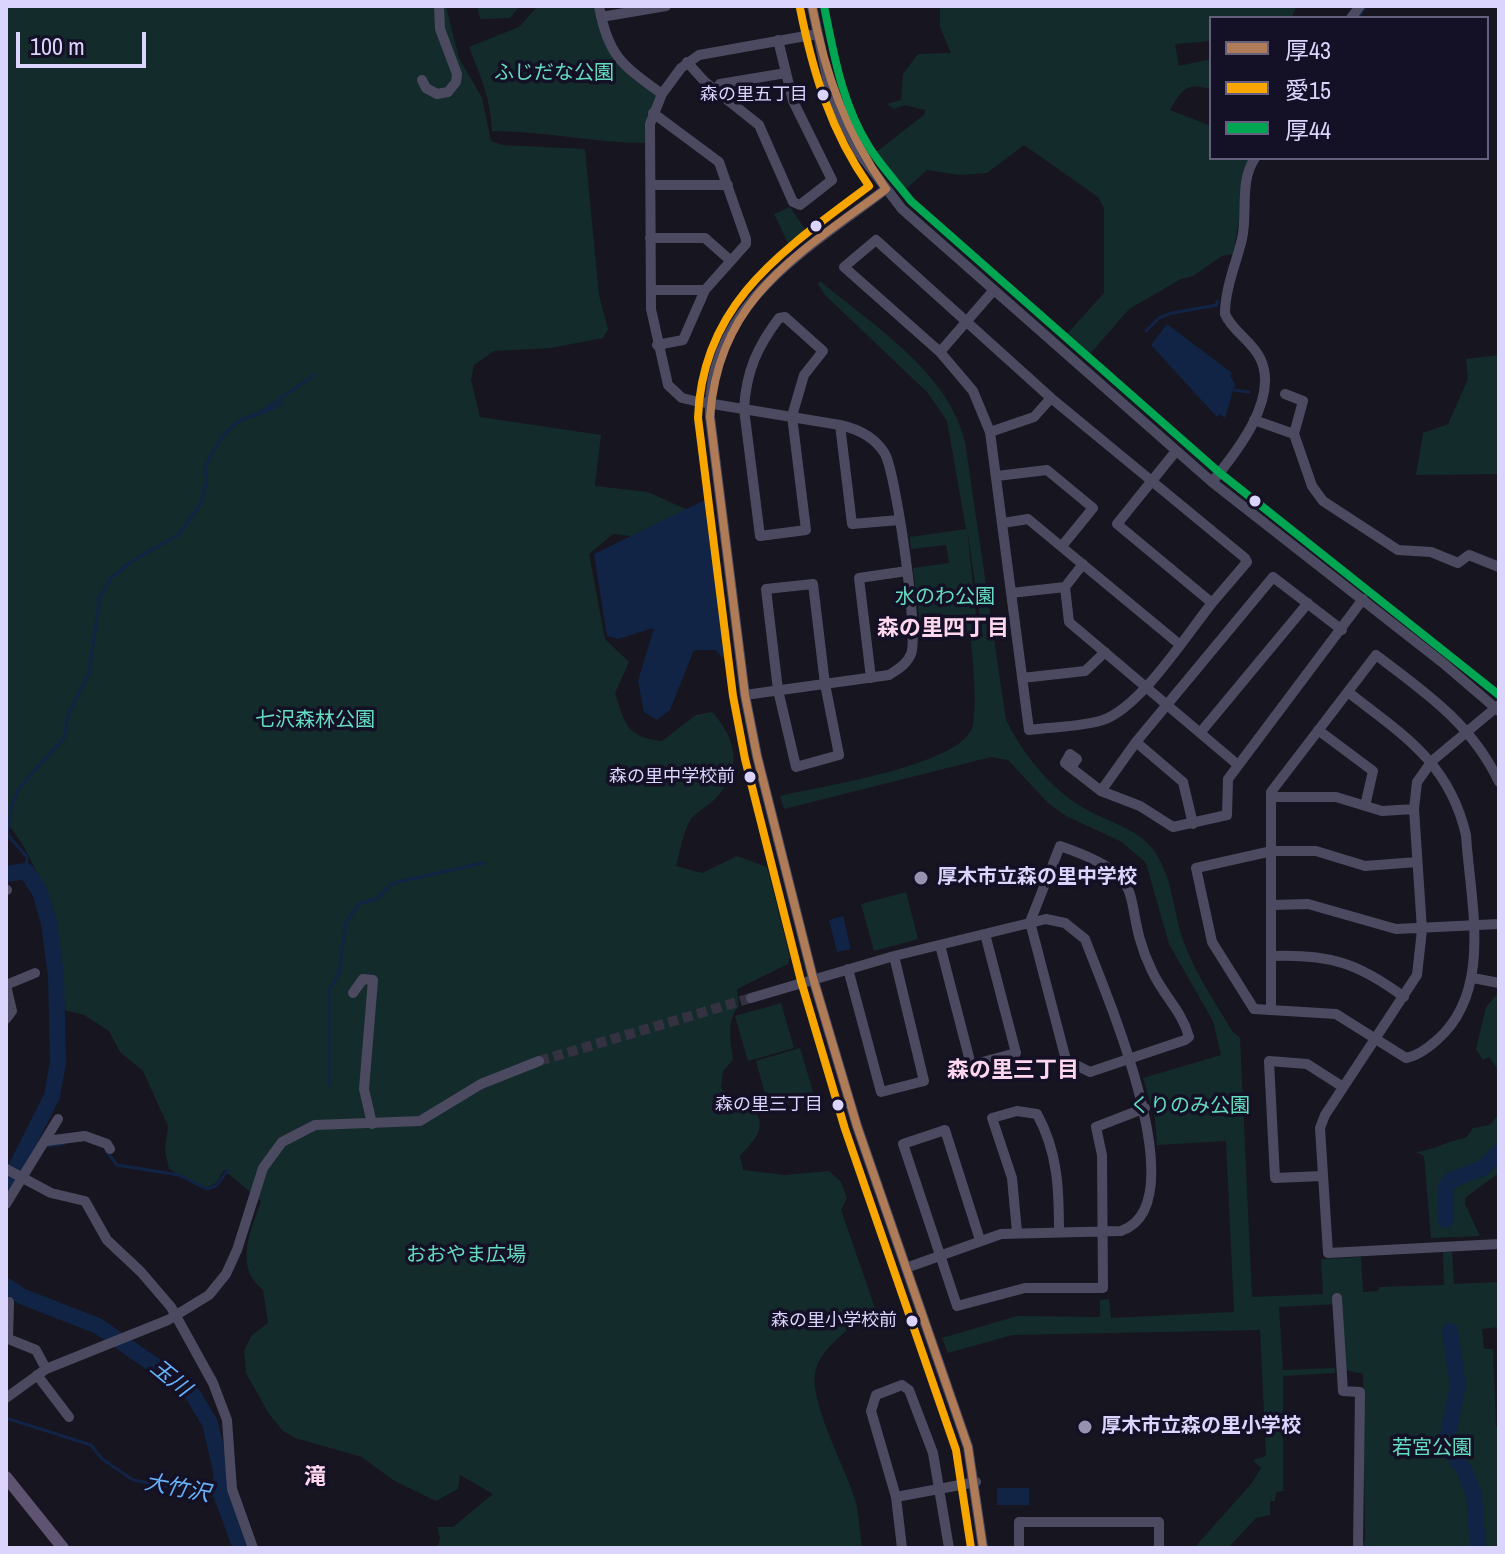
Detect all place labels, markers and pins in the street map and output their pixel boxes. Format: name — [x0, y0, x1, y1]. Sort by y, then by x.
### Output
place label: 森の里五丁目 — [700, 84, 808, 106]
marker: 森の里五丁目 — [815, 87, 831, 103]
unlabelled marker — [808, 218, 824, 234]
unlabelled marker — [1247, 493, 1263, 509]
place label: 森の里中学校前 — [609, 766, 735, 788]
marker: 森の里中学校前 — [742, 769, 758, 785]
place label: 厚木市立森の里中学校 — [937, 866, 1137, 890]
marker: 厚木市立森の里中学校 — [912, 869, 930, 887]
place label: 森の里三丁目 — [715, 1094, 823, 1116]
marker: 森の里三丁目 — [830, 1097, 846, 1113]
place label: 森の里小学校前 — [771, 1310, 897, 1332]
marker: 森の里小学校前 — [904, 1313, 920, 1329]
place label: 厚木市立森の里小学校 — [1101, 1415, 1301, 1439]
marker: 厚木市立森の里小学校 — [1076, 1418, 1094, 1436]

